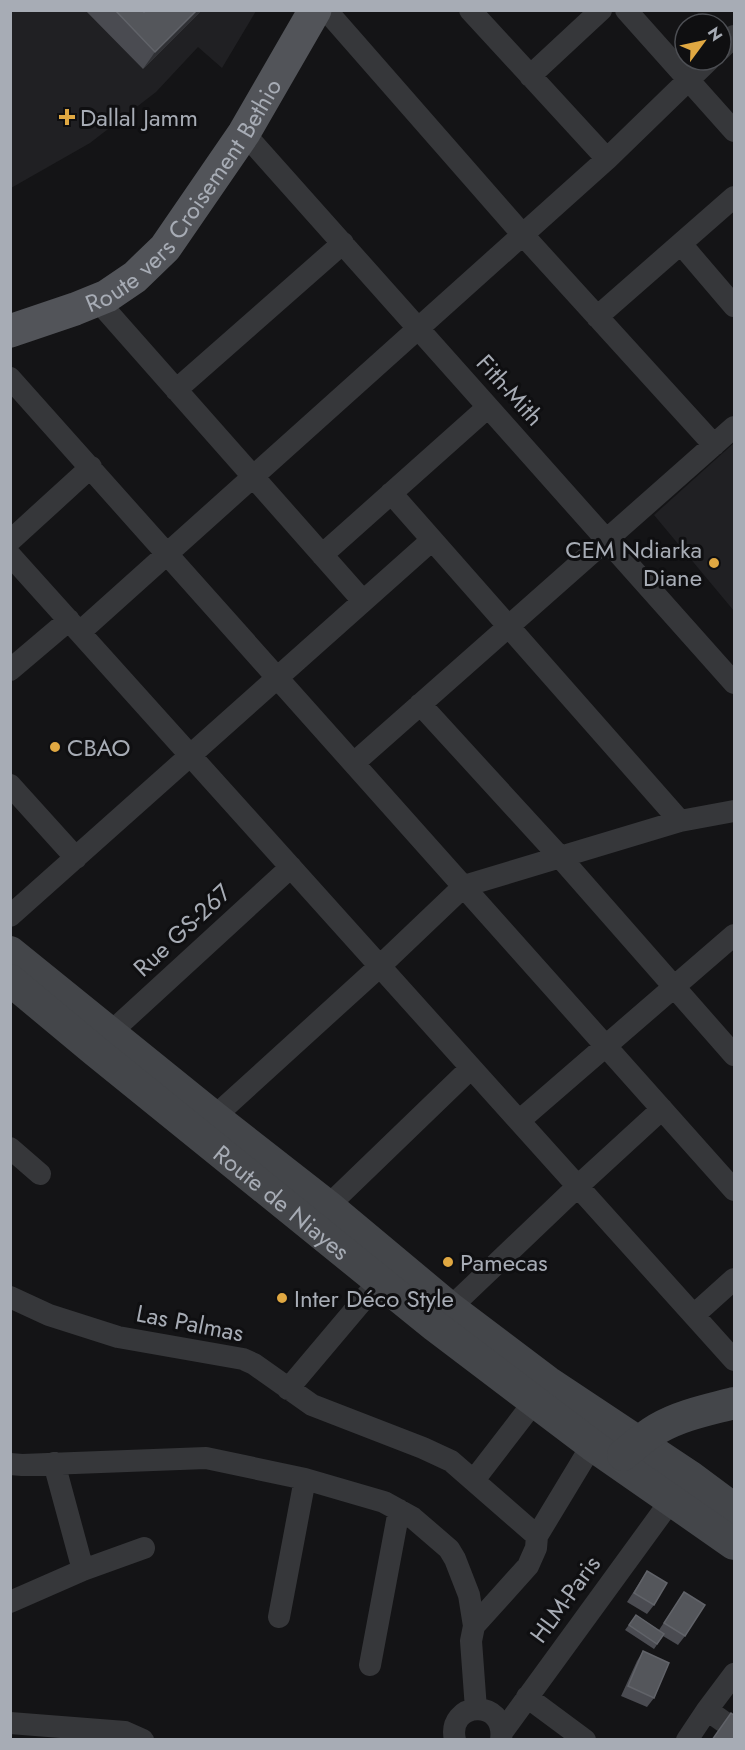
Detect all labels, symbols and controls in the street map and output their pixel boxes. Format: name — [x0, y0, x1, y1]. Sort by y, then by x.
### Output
north arrow — [673, 12, 733, 72]
text: N — [702, 23, 728, 46]
street label: Route vers Croisement Bethio — [80, 72, 290, 321]
place label: Dallal Jamm — [80, 100, 198, 135]
marker: Dallal Jamm — [58, 108, 76, 126]
street label: Fith-Mith — [468, 346, 552, 434]
place label: CEM Ndiarka Diane — [565, 532, 702, 595]
marker: CEM Ndiarka Diane — [707, 556, 721, 570]
place label: CBAO — [67, 730, 131, 765]
marker: CBAO — [48, 740, 62, 754]
street label: Rue GS-267 — [125, 875, 239, 985]
street label: Route de Niayes — [206, 1136, 357, 1268]
place label: Pamecas — [460, 1245, 548, 1280]
marker: Pamecas — [441, 1255, 455, 1269]
place label: Inter Déco Style — [294, 1281, 454, 1316]
marker: Inter Déco Style — [275, 1291, 289, 1305]
street label: Las Palmas — [133, 1295, 247, 1351]
street label: HLM-Paris — [521, 1548, 609, 1650]

